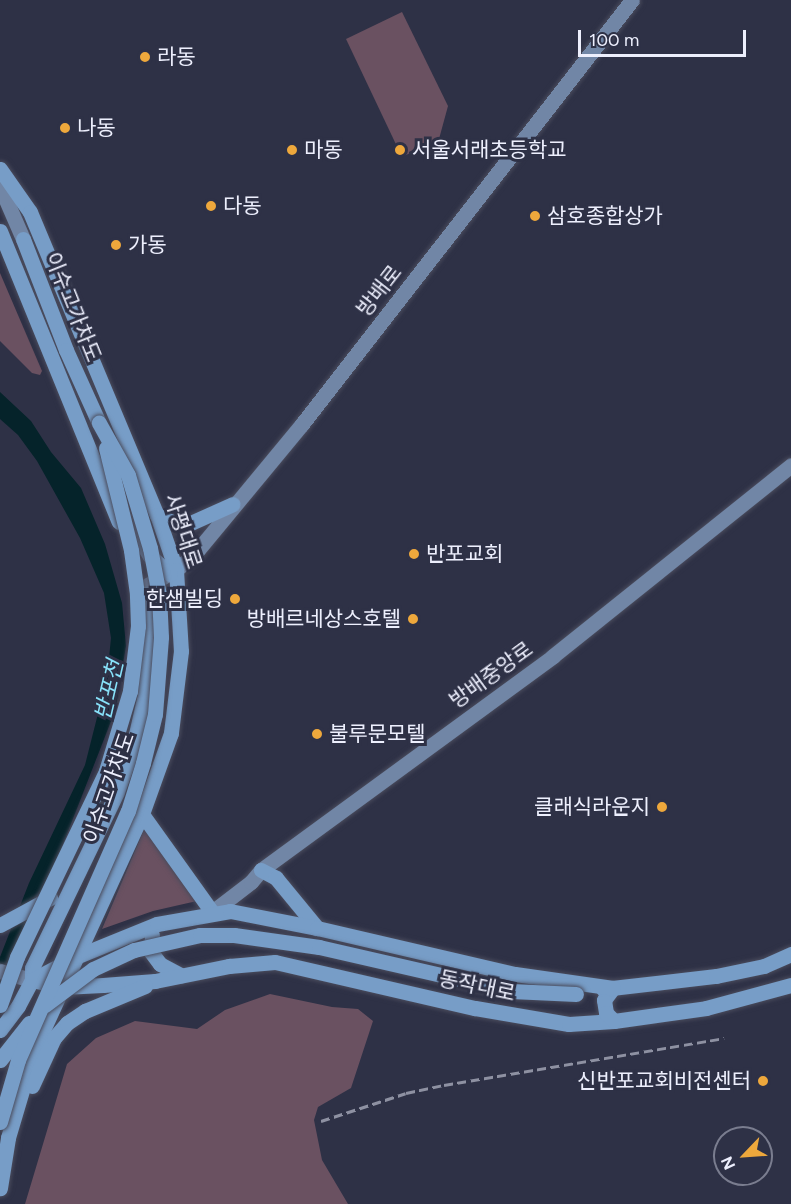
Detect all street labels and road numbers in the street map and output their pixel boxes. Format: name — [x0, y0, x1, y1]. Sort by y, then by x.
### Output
street label: 이수고가차도 — [40, 249, 106, 365]
street label: 방배로 — [351, 260, 407, 322]
street label: 사평대로 — [159, 490, 207, 572]
street label: 방배중앙로 — [445, 636, 537, 714]
street label: 이수고가차도 — [78, 729, 140, 847]
street label: 동작대로 — [437, 966, 517, 1006]

